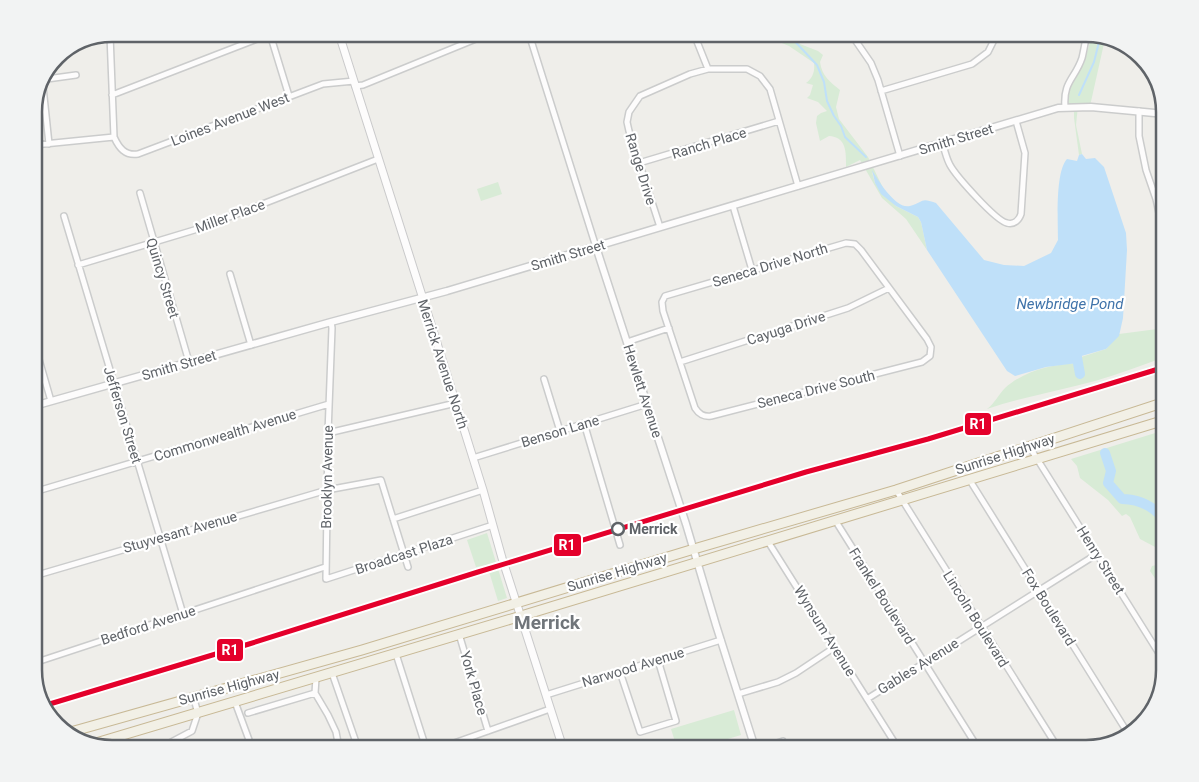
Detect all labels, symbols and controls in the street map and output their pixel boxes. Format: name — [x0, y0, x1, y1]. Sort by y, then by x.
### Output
street label: Loines Avenue West — [169, 89, 292, 149]
street label: Smith Street — [917, 120, 995, 158]
street label: Ranch Place — [670, 124, 748, 162]
street label: Range Drive — [623, 131, 659, 207]
street label: Miller Place — [193, 196, 267, 236]
street label: Quincy Street — [143, 236, 183, 320]
street label: Smith Street — [529, 236, 607, 274]
street label: Seneca Drive North — [710, 240, 830, 290]
water label: Newbridge Pond — [1016, 295, 1124, 313]
street label: Merrick Avenue North — [415, 297, 471, 431]
street label: Cayuga Drive — [745, 308, 827, 348]
street label: Hewlett Avenue — [620, 342, 666, 440]
street label: Smith Street — [140, 347, 218, 383]
street label: Jefferson Street — [101, 365, 145, 466]
street label: Seneca Drive South — [756, 367, 876, 411]
street label: Commonwealth Avenue — [152, 406, 298, 464]
street label: Benson Lane — [519, 412, 601, 450]
line badge: R1 — [964, 412, 992, 436]
text: R1 — [969, 416, 987, 432]
street label: Brooklyn Avenue — [318, 425, 336, 529]
street label: Sunrise Highway — [953, 430, 1057, 478]
street label: Stuyvesant Avenue — [121, 508, 239, 556]
place label: Merrick — [629, 521, 678, 537]
marker: Merrick — [611, 522, 625, 536]
street label: Henry Street — [1074, 523, 1128, 597]
street label: Broadcast Plaza — [353, 531, 455, 577]
line badge: R1 — [553, 533, 582, 557]
text: R1 — [558, 537, 576, 553]
street label: Frankel Boulevard — [846, 545, 918, 647]
street label: Sunrise Highway — [565, 549, 669, 595]
street label: Fox Boulevard — [1019, 566, 1079, 648]
street label: Lincoln Boulevard — [940, 568, 1012, 670]
street label: Wynsum Avenue — [791, 583, 859, 679]
street label: Bedford Avenue — [99, 602, 197, 648]
district label: Merrick — [514, 611, 581, 634]
street label: Gables Avenue — [875, 635, 961, 697]
line badge: R1 — [216, 638, 244, 662]
text: R1 — [221, 642, 239, 658]
street label: Narwood Avenue — [580, 644, 686, 690]
street label: York Place — [457, 649, 491, 717]
street label: Sunrise Highway — [177, 666, 281, 708]

